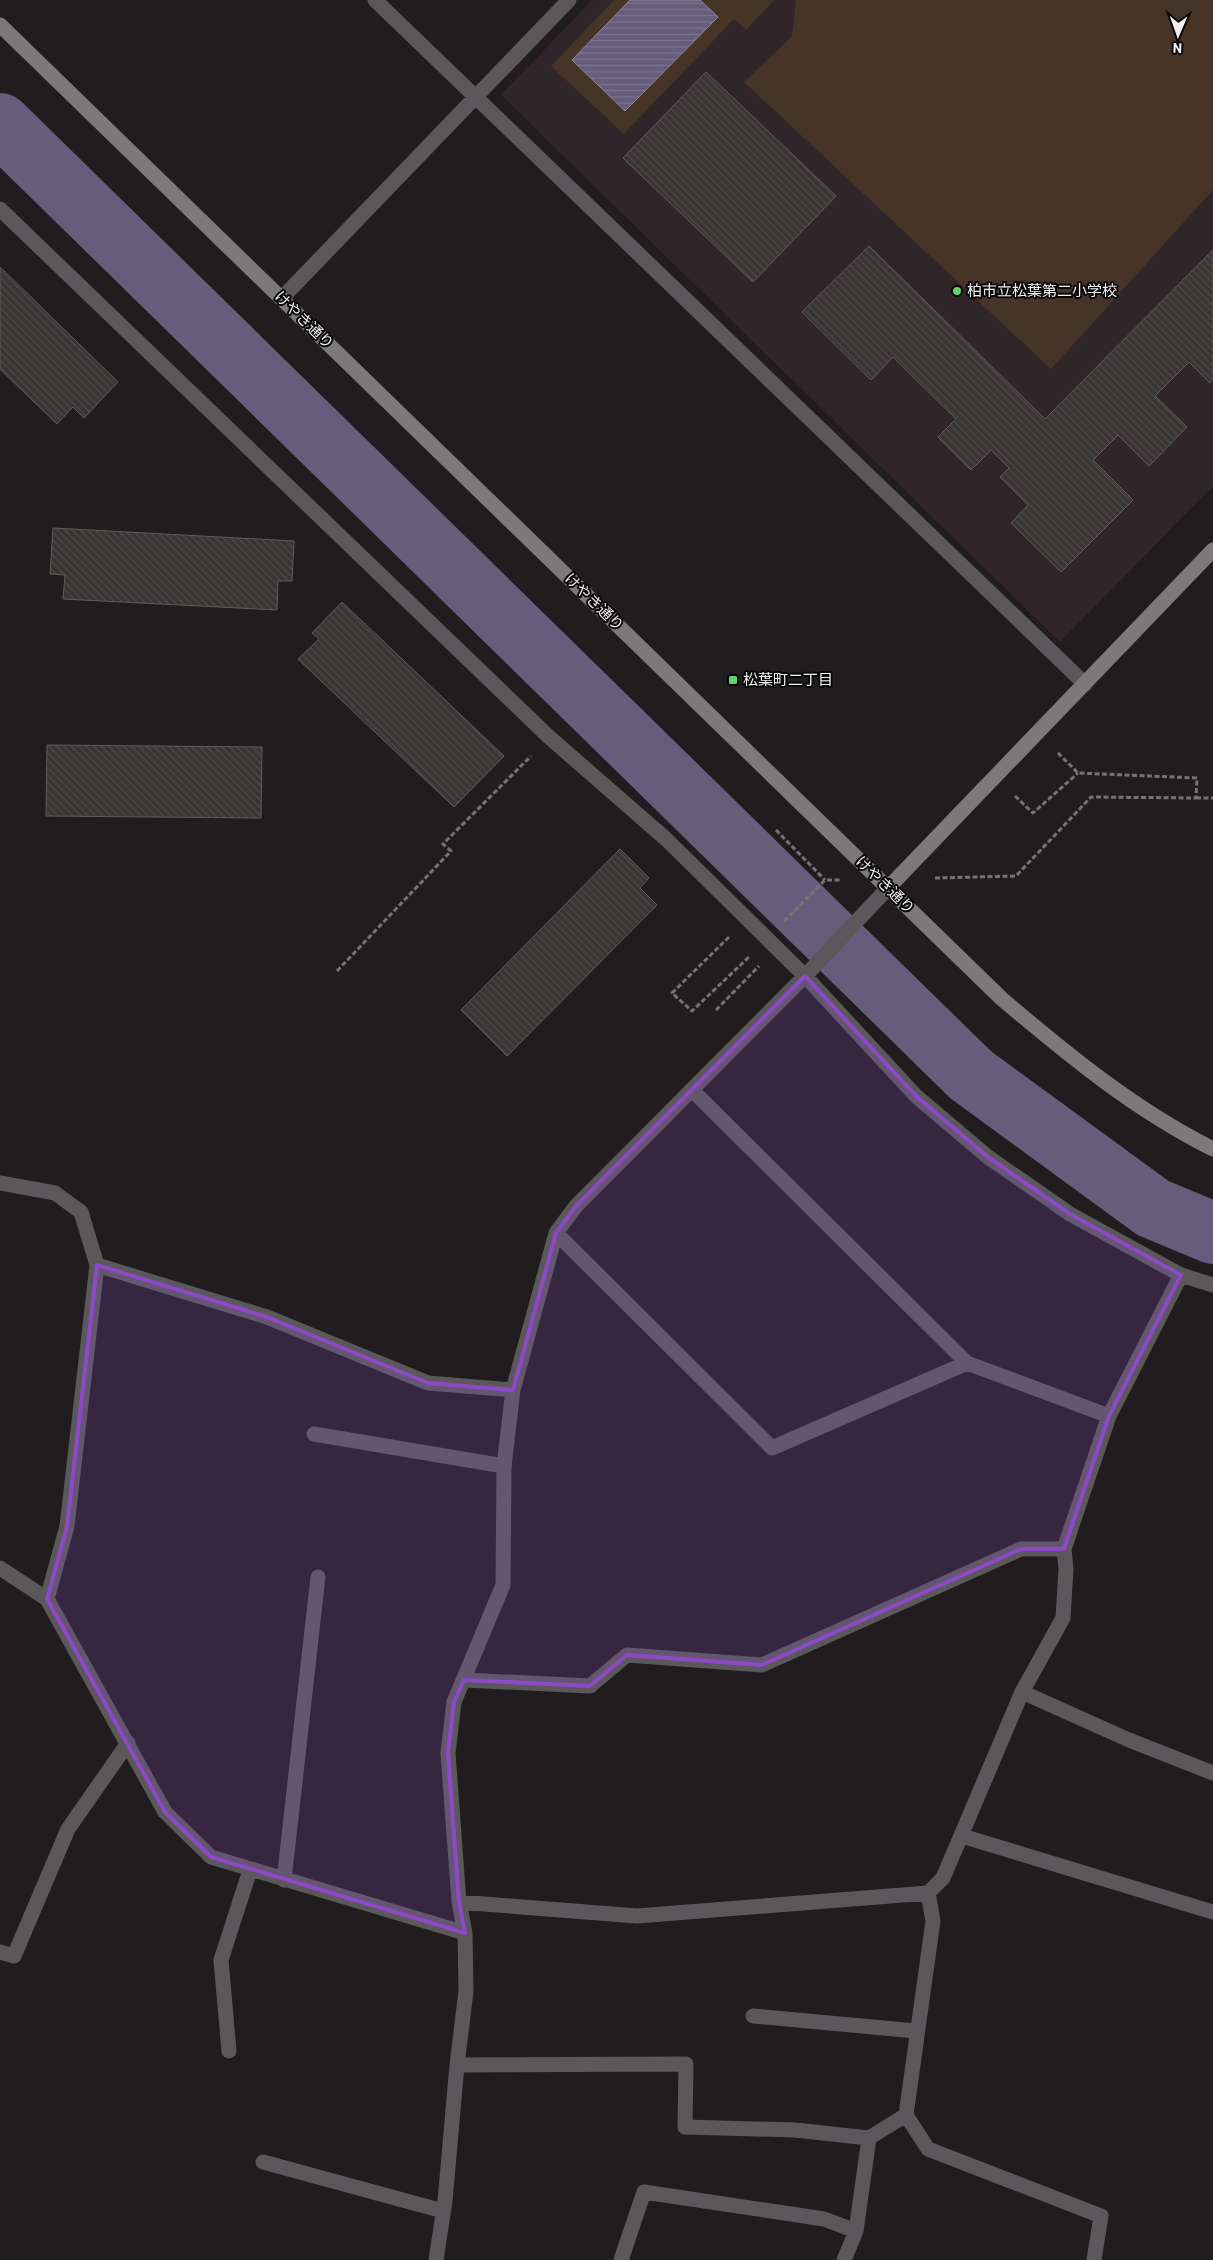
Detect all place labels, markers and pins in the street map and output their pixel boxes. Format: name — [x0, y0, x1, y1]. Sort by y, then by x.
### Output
place label: 柏市立松葉第二小学校 — [967, 281, 1117, 299]
marker: 柏市立松葉第二小学校 — [951, 285, 963, 297]
place label: 松葉町二丁目 — [743, 670, 833, 688]
marker: 松葉町二丁目 — [727, 674, 739, 686]

